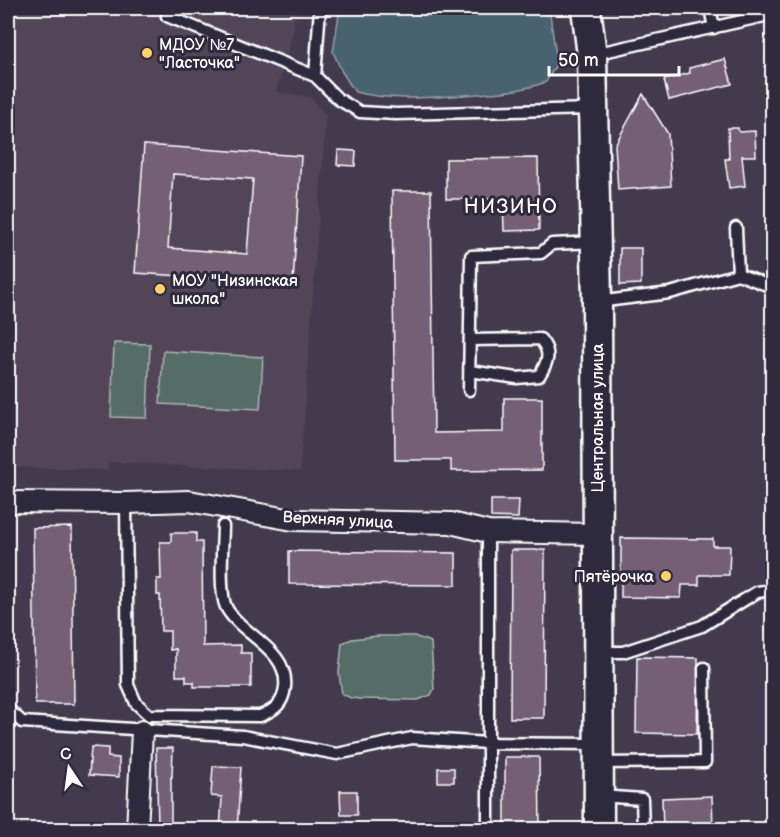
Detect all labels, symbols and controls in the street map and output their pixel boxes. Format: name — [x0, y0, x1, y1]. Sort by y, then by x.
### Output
place label: МДОУ №7 "Ласточка" — [159, 36, 240, 73]
scale bar — [549, 39, 680, 77]
marker: МДОУ №7 "Ласточка" — [140, 46, 154, 60]
text: 50 m — [558, 50, 599, 71]
district label: НИЗИНО — [464, 195, 558, 219]
place label: МОУ "Низинская школа" — [172, 272, 298, 309]
marker: МОУ "Низинская школа" — [153, 282, 167, 296]
street label: Центральная улица — [589, 343, 608, 493]
street label: Верхняя улица — [282, 508, 394, 533]
place label: Пятёрочка — [574, 568, 655, 587]
marker: Пятёрочка — [659, 569, 673, 583]
north arrow — [39, 738, 99, 798]
text: С — [58, 744, 74, 765]

